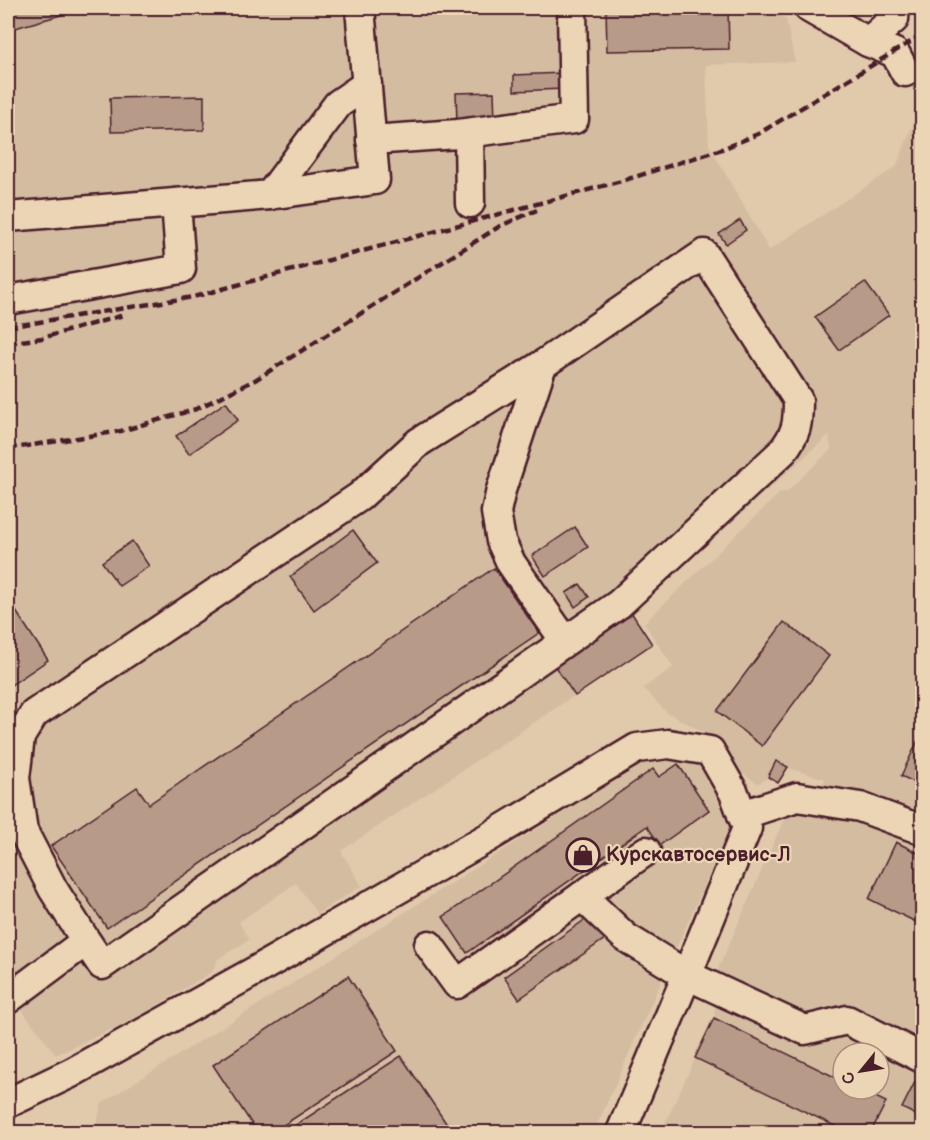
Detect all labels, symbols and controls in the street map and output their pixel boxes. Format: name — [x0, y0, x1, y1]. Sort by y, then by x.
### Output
shop icon: Курскавтосервис-Л — [565, 837, 601, 873]
place label: Курскавтосервис-Л — [606, 843, 791, 867]
north arrow — [831, 1041, 891, 1101]
text: С — [838, 1068, 860, 1087]

